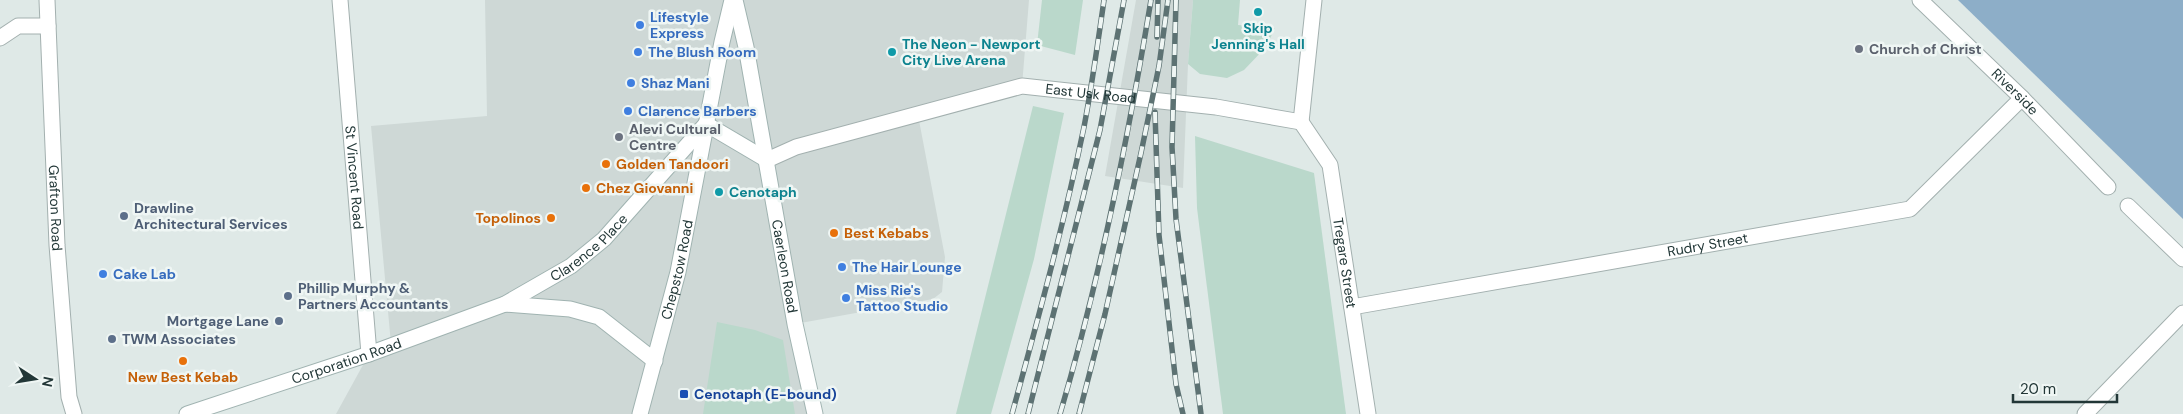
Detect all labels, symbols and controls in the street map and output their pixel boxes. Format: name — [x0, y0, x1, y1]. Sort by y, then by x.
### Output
marker: Skip Jenning's Hall — [1252, 6, 1264, 18]
place label: Lifestyle Express — [650, 8, 709, 42]
marker: Lifestyle Express — [634, 19, 646, 31]
place label: Skip Jenning's Hall — [1211, 19, 1305, 53]
place label: The Neon - Newport City Live Arena — [902, 35, 1041, 69]
place label: Church of Christ — [1869, 40, 1982, 58]
place label: The Blush Room — [648, 43, 756, 61]
marker: Church of Christ — [1853, 43, 1865, 55]
marker: The Blush Room — [632, 46, 644, 58]
marker: The Neon - Newport City Live Arena — [886, 46, 898, 58]
street label: Riverside — [1988, 65, 2042, 119]
place label: Shaz Mani — [641, 74, 710, 92]
marker: Shaz Mani — [625, 77, 637, 89]
street label: East Usk Road — [1044, 80, 1137, 107]
place label: Clarence Barbers — [638, 102, 757, 120]
marker: Clarence Barbers — [622, 105, 634, 117]
place label: Alevi Cultural Centre — [629, 120, 721, 154]
street label: St Vincent Road — [341, 125, 368, 230]
marker: Alevi Cultural Centre — [613, 131, 625, 143]
place label: Golden Tandoori — [616, 155, 729, 173]
marker: Golden Tandoori — [600, 158, 612, 170]
street label: Grafton Road — [45, 164, 66, 252]
place label: Chez Giovanni — [596, 179, 693, 197]
marker: Chez Giovanni — [580, 182, 592, 194]
place label: Cenotaph — [729, 183, 797, 201]
marker: Cenotaph — [713, 186, 725, 198]
place label: Drawline Architectural Services — [134, 199, 288, 233]
place label: Topolinos — [475, 209, 541, 227]
marker: Drawline Architectural Services — [118, 210, 130, 222]
street label: Clarence Place — [547, 210, 631, 285]
marker: Topolinos — [545, 212, 557, 224]
street label: Tregare Street — [1329, 216, 1361, 310]
street label: Chepstow Road — [657, 218, 697, 322]
street label: Caerleon Road — [768, 218, 802, 314]
place label: Best Kebabs — [844, 224, 929, 242]
marker: Best Kebabs — [828, 227, 840, 239]
street label: Rudry Street — [1666, 229, 1749, 260]
place label: The Hair Lounge — [852, 258, 962, 276]
marker: The Hair Lounge — [836, 261, 848, 273]
place label: Cake Lab — [113, 265, 176, 283]
marker: Cake Lab — [97, 268, 109, 280]
place label: Phillip Murphy & Partners Accountants — [298, 279, 448, 313]
place label: Miss Rie's Tattoo Studio — [856, 281, 948, 315]
marker: Phillip Murphy & Partners Accountants — [282, 290, 294, 302]
marker: Miss Rie's Tattoo Studio — [840, 292, 852, 304]
place label: Mortgage Lane — [167, 312, 269, 330]
marker: Mortgage Lane — [273, 315, 285, 327]
place label: TWM Associates — [122, 330, 236, 348]
marker: TWM Associates — [106, 333, 118, 345]
street label: Corporation Road — [289, 334, 404, 388]
north arrow — [10, 354, 60, 404]
marker: New Best Kebab — [177, 355, 189, 367]
place label: New Best Kebab — [128, 368, 238, 386]
scale bar — [2013, 372, 2117, 404]
text: N — [38, 375, 58, 389]
text: 20 m — [2020, 379, 2056, 399]
place label: Cenotaph (E-bound) — [694, 385, 837, 403]
marker: Cenotaph (E-bound) — [678, 388, 690, 400]

